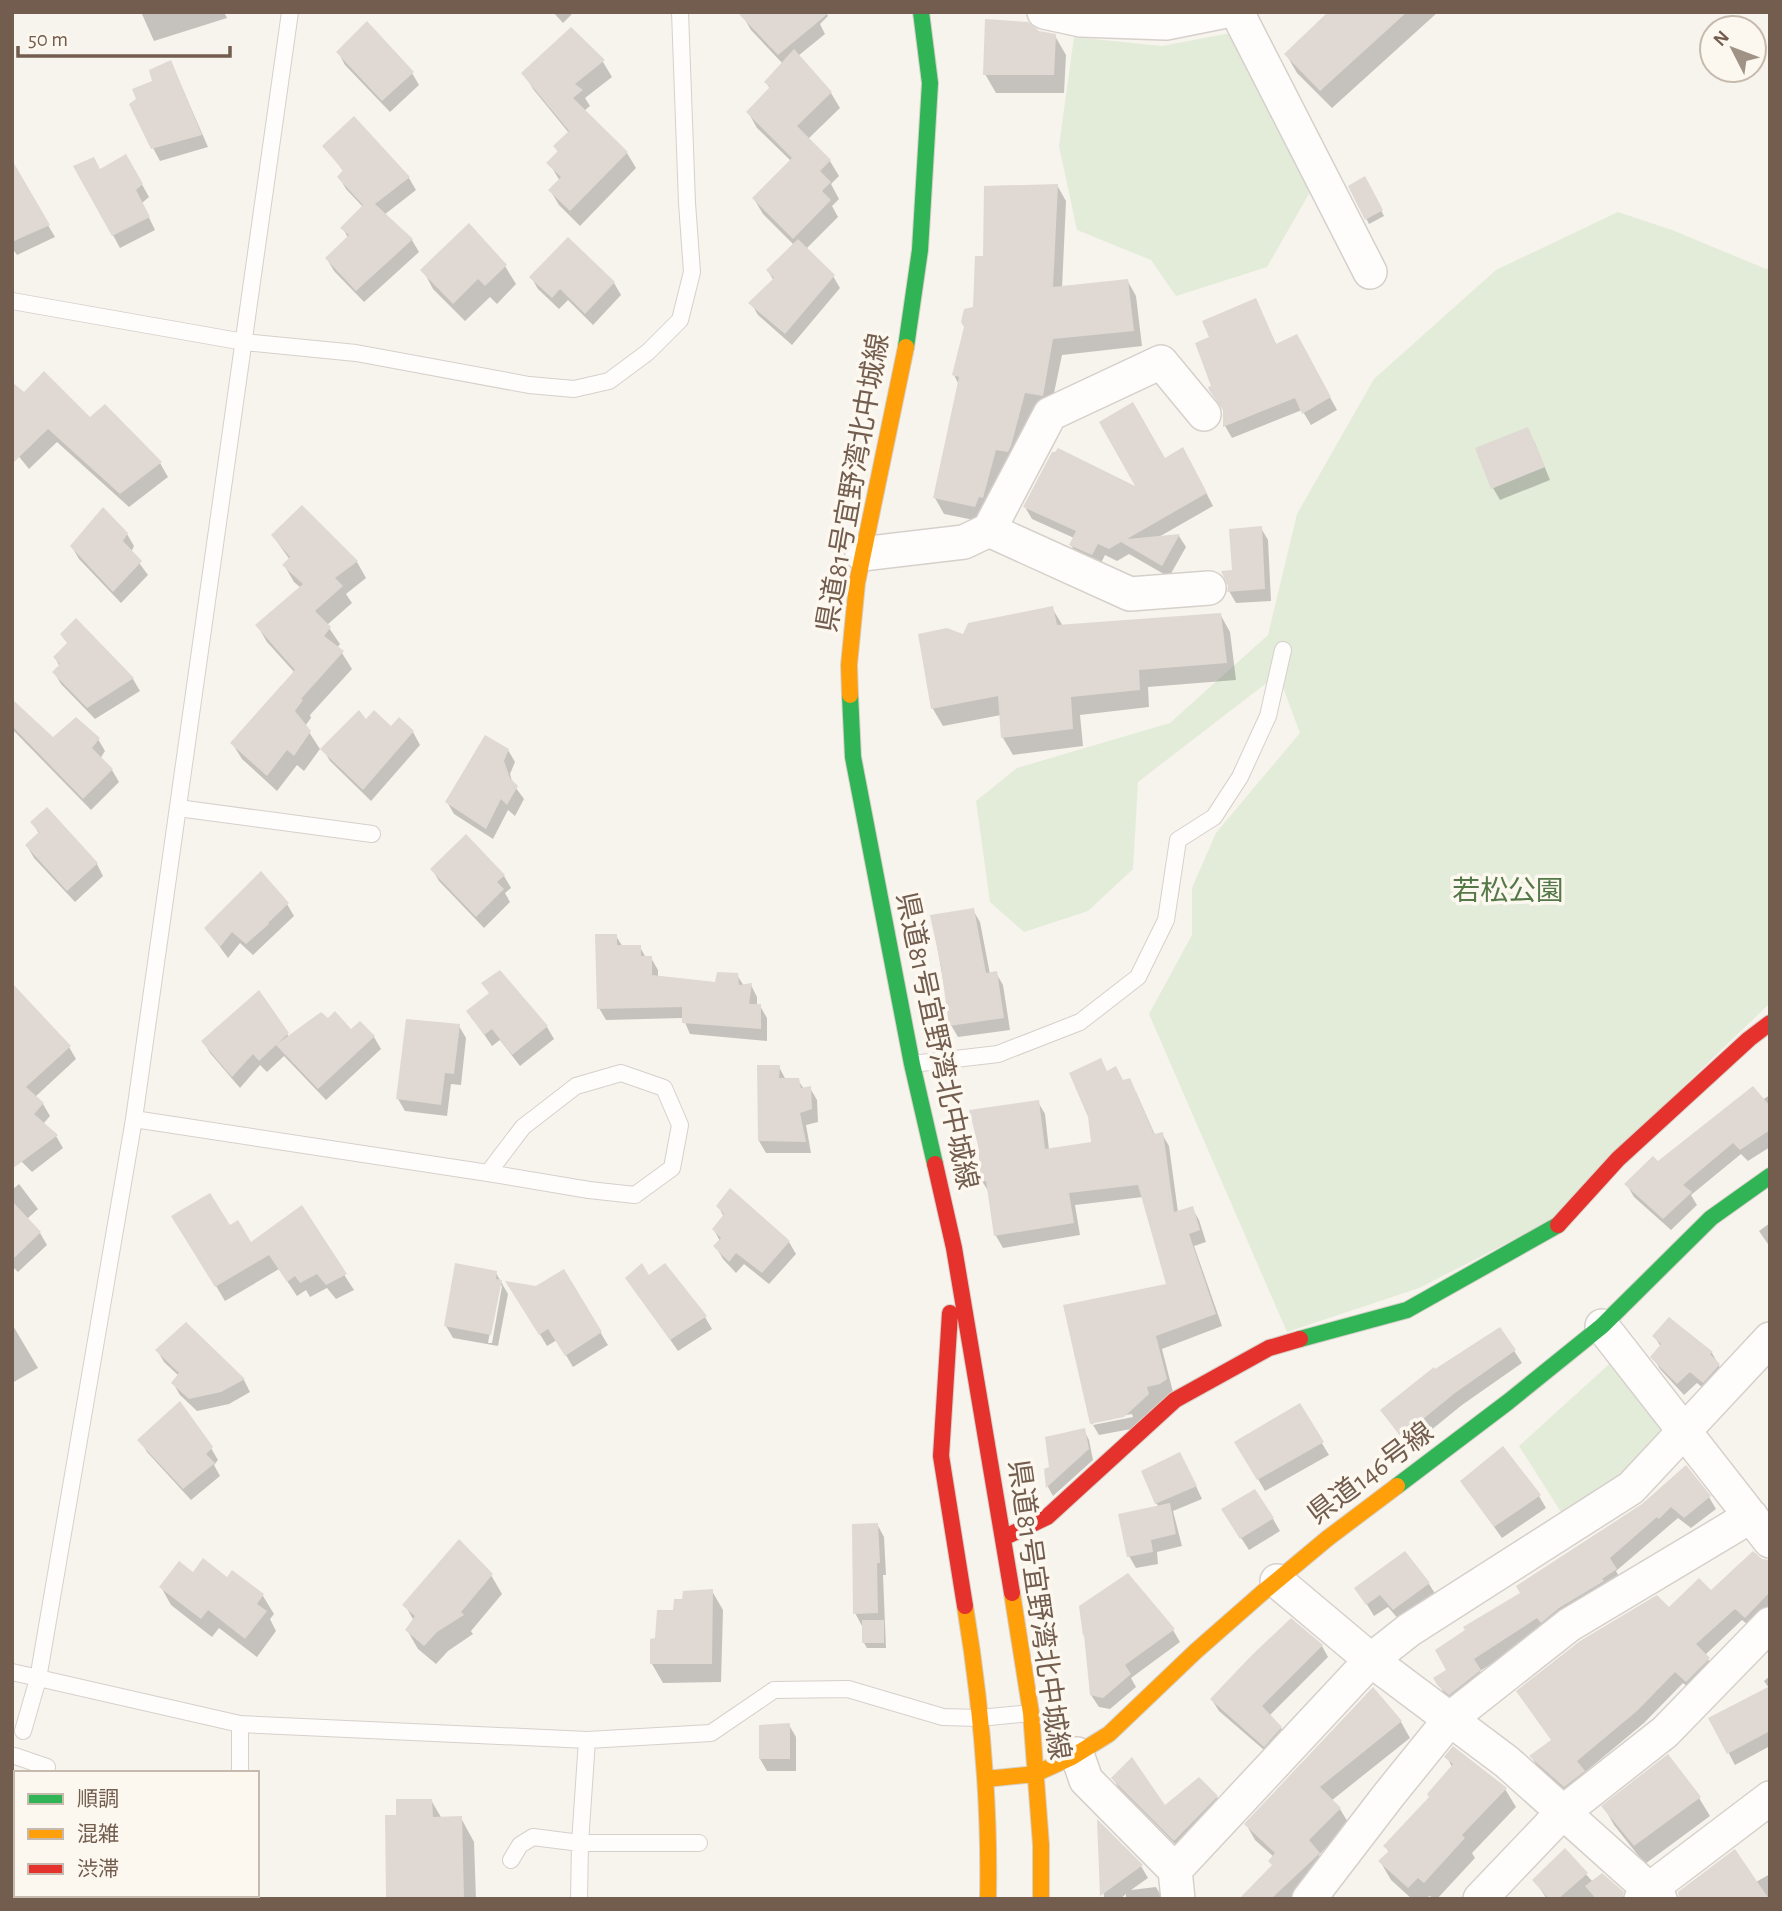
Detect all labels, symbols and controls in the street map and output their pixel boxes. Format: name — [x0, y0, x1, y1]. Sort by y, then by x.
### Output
scale bar — [18, 14, 229, 58]
north arrow — [1698, 14, 1768, 84]
text: N — [1710, 27, 1733, 50]
text: 50 m — [28, 29, 68, 50]
street label: 県道81号宜野湾北中城線 — [812, 331, 894, 635]
park label: 若松公園 — [1452, 876, 1564, 906]
street label: 県道81号宜野湾北中城線 — [891, 890, 983, 1192]
street label: 県道146号線 — [1302, 1417, 1439, 1530]
street label: 県道81号宜野湾北中城線 — [1003, 1458, 1075, 1762]
legend — [14, 1771, 259, 1897]
text: 順調 — [77, 1788, 119, 1810]
text: 混雑 — [77, 1823, 119, 1845]
text: 渋滞 — [77, 1858, 119, 1880]

